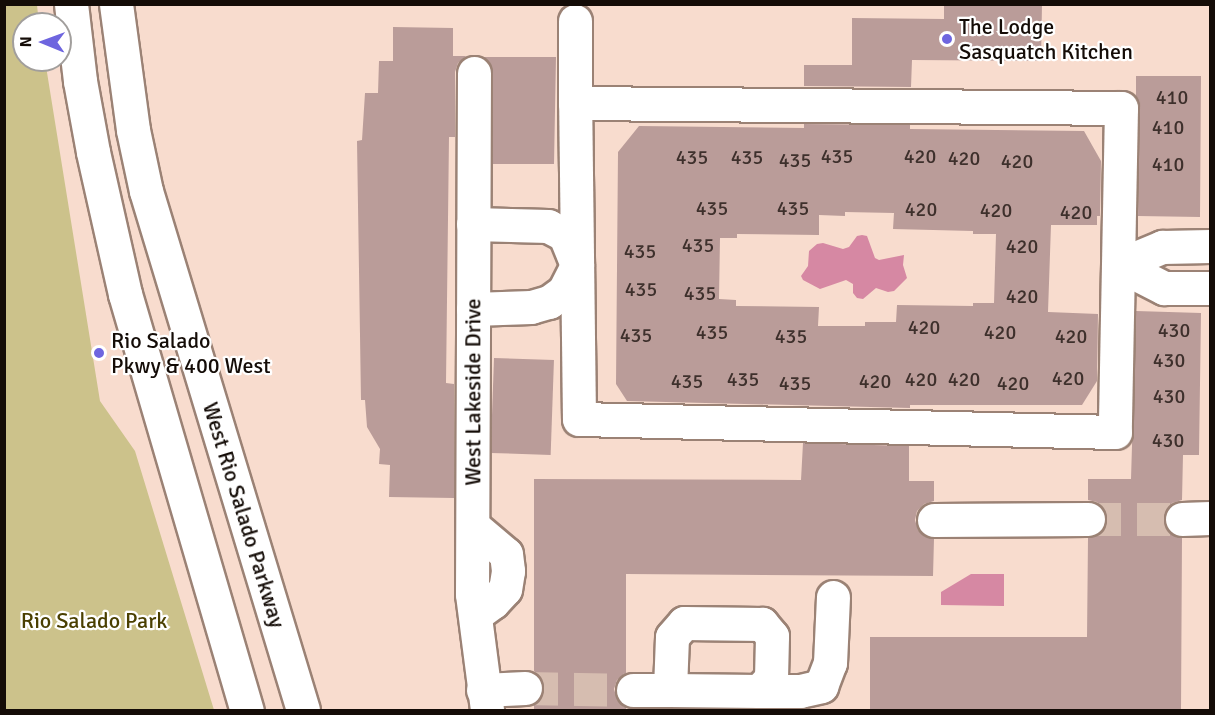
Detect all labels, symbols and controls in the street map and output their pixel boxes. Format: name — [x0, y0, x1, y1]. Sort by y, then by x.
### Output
north arrow — [12, 12, 72, 72]
place label: The Lodge Sasquatch Kitchen — [959, 13, 1133, 64]
marker: The Lodge Sasquatch Kitchen — [940, 32, 954, 46]
text: N — [16, 36, 36, 47]
house number: 410 — [1156, 85, 1188, 109]
house number: 410 — [1152, 115, 1184, 139]
house number: 435 — [821, 144, 853, 168]
house number: 420 — [904, 144, 936, 168]
house number: 435 — [676, 145, 708, 169]
house number: 435 — [731, 145, 763, 169]
house number: 420 — [948, 146, 980, 170]
house number: 435 — [779, 148, 811, 172]
house number: 420 — [1001, 149, 1033, 173]
house number: 410 — [1152, 152, 1184, 176]
house number: 435 — [696, 196, 728, 220]
house number: 435 — [777, 196, 809, 220]
house number: 420 — [905, 197, 937, 221]
house number: 420 — [980, 198, 1012, 222]
house number: 420 — [1060, 200, 1092, 224]
house number: 435 — [682, 233, 714, 257]
house number: 420 — [1006, 234, 1038, 258]
house number: 435 — [624, 239, 656, 263]
house number: 435 — [625, 277, 657, 301]
house number: 435 — [684, 281, 716, 305]
house number: 420 — [1006, 284, 1038, 308]
street label: West Lakeside Drive — [460, 298, 486, 486]
house number: 420 — [908, 315, 940, 339]
house number: 430 — [1158, 318, 1190, 342]
house number: 435 — [696, 320, 728, 344]
house number: 420 — [984, 320, 1016, 344]
house number: 435 — [620, 323, 652, 347]
house number: 435 — [775, 324, 807, 348]
house number: 420 — [1055, 324, 1087, 348]
place label: Rio Salado Pkwy & 400 West — [111, 327, 271, 378]
marker: Rio Salado Pkwy & 400 West — [92, 346, 106, 360]
house number: 430 — [1153, 348, 1185, 372]
house number: 420 — [1052, 366, 1084, 390]
house number: 435 — [727, 367, 759, 391]
house number: 420 — [905, 367, 937, 391]
house number: 420 — [948, 367, 980, 391]
house number: 435 — [671, 369, 703, 393]
house number: 420 — [859, 369, 891, 393]
house number: 435 — [779, 371, 811, 395]
house number: 420 — [997, 371, 1029, 395]
house number: 430 — [1153, 384, 1185, 408]
street label: West Rio Salado Parkway — [197, 399, 291, 631]
house number: 430 — [1152, 428, 1184, 452]
park label: Rio Salado Park — [21, 608, 167, 634]

